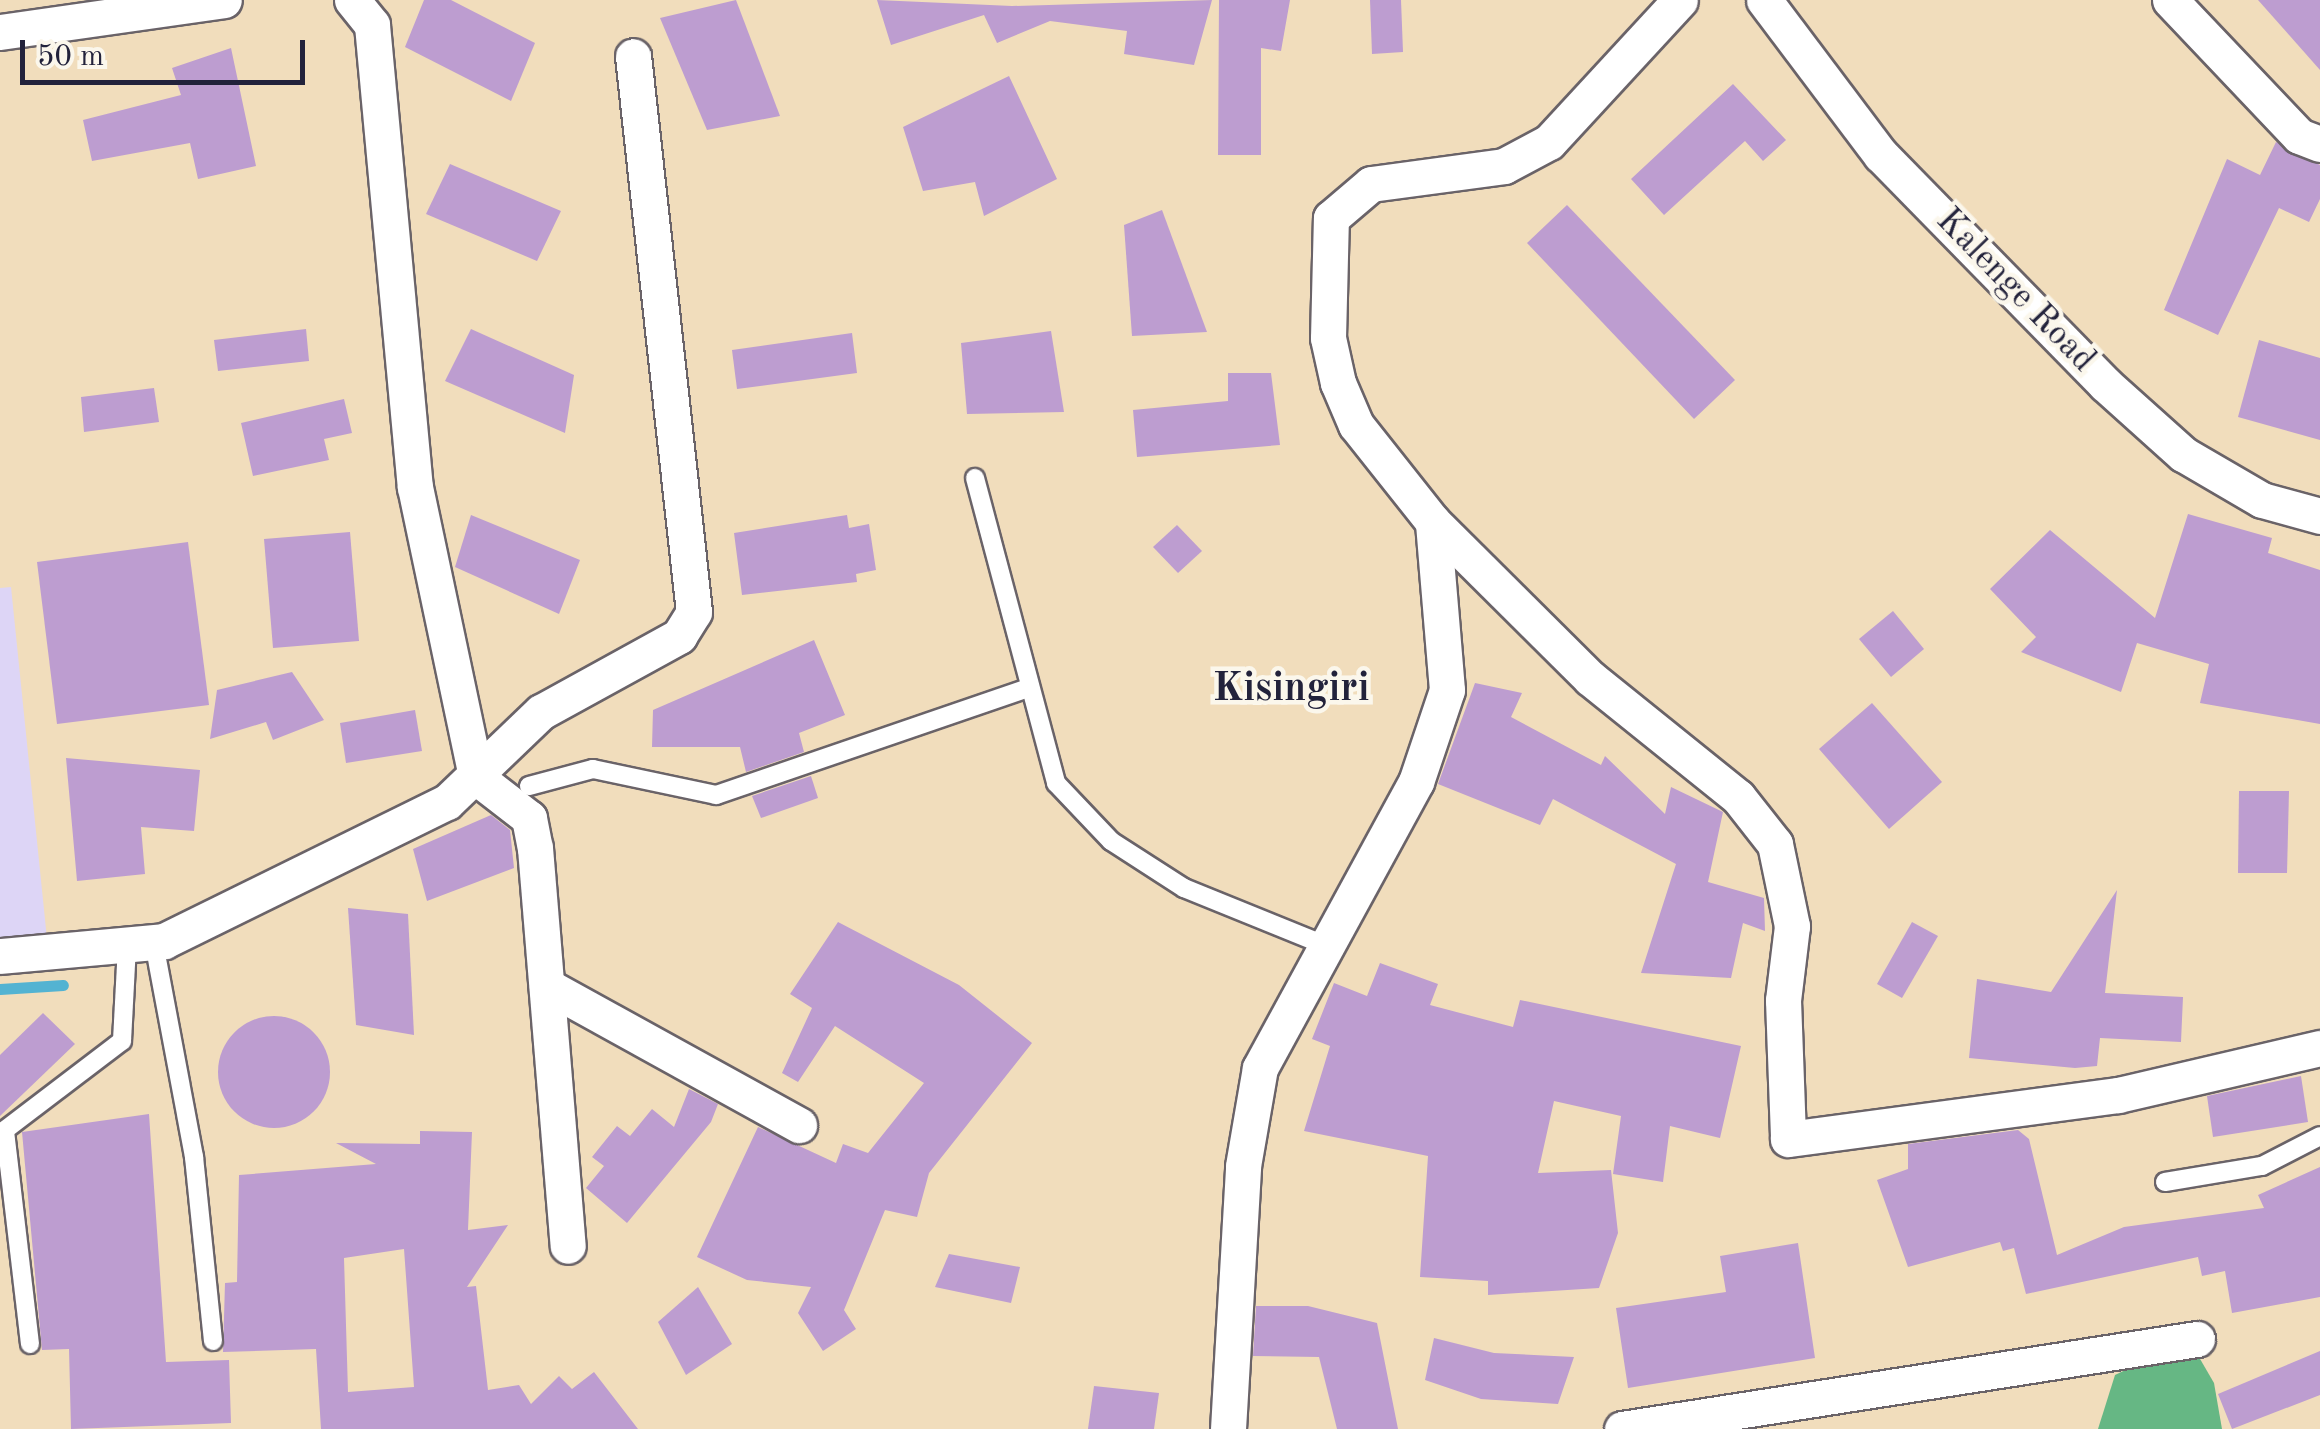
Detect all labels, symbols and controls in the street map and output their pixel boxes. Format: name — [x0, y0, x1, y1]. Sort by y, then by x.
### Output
scale bar — [25, 20, 310, 82]
text: 50 m — [37, 42, 104, 72]
street label: Kalenge Road — [1927, 201, 2103, 381]
district label: Kisingiri — [1212, 666, 1370, 714]

